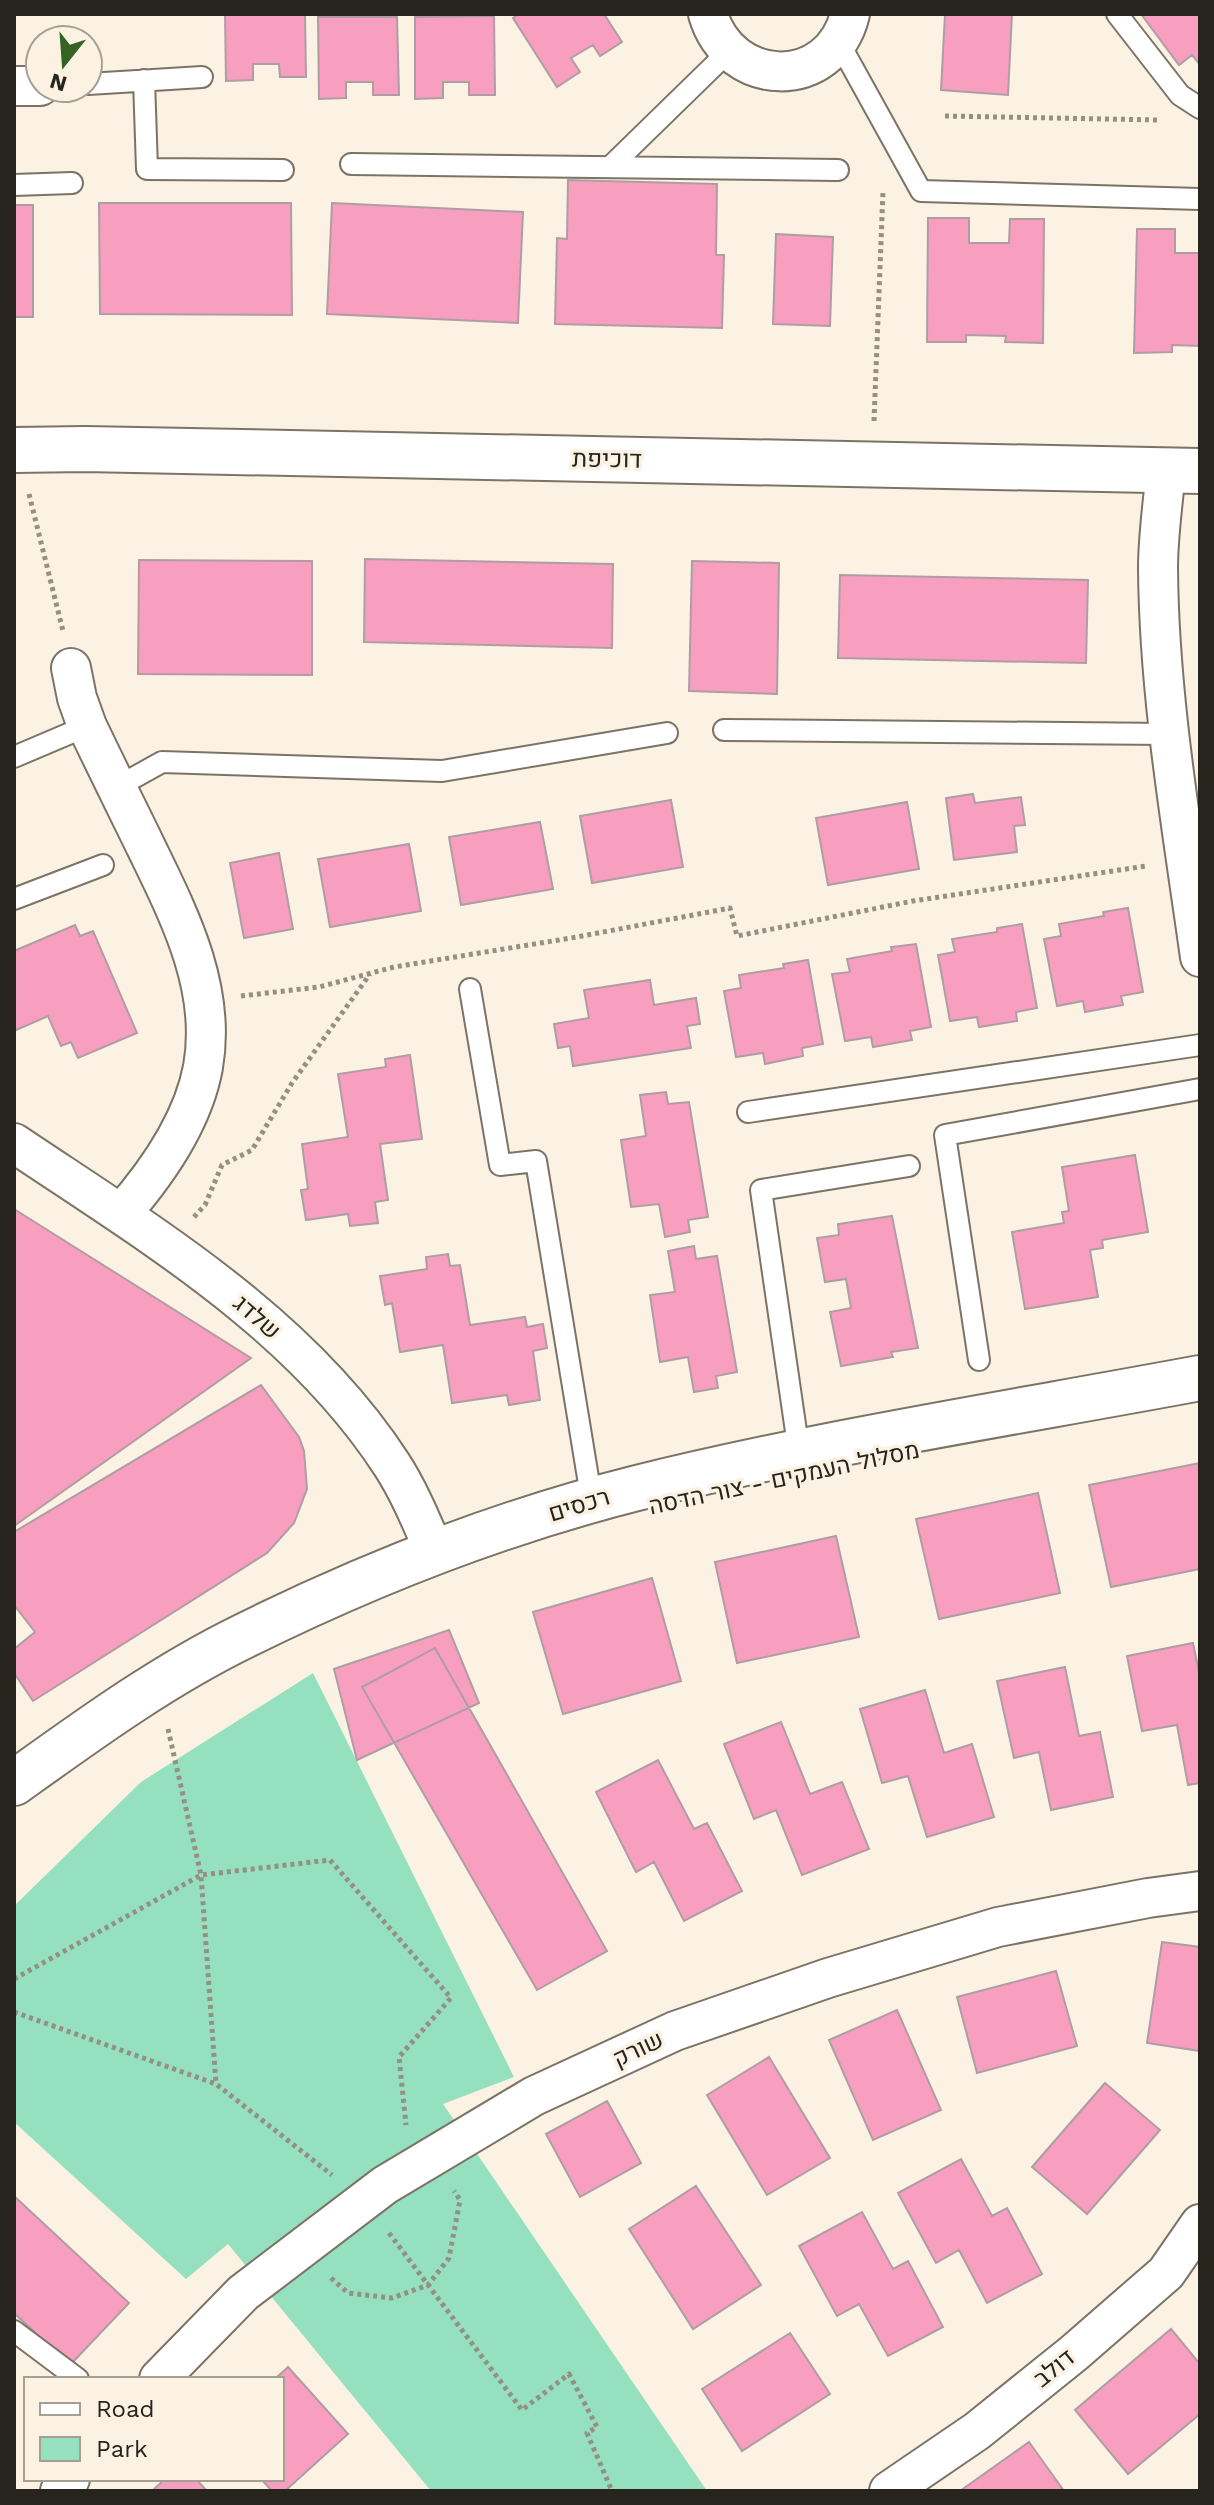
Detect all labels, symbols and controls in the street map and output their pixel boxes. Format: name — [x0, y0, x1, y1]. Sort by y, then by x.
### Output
north arrow — [24, 24, 104, 104]
text: N — [47, 68, 70, 97]
street label: דוכיפת — [572, 444, 642, 474]
street label: שלדג — [228, 1289, 286, 1345]
street label: מסלול העמקים - צור הדסה — [646, 1436, 922, 1520]
street label: רכסים — [545, 1482, 613, 1528]
street label: שורק — [608, 2025, 668, 2073]
street label: דולב — [1028, 2343, 1080, 2393]
legend — [24, 2377, 284, 2481]
text: Road — [96, 2395, 155, 2423]
text: Park — [96, 2435, 148, 2463]

